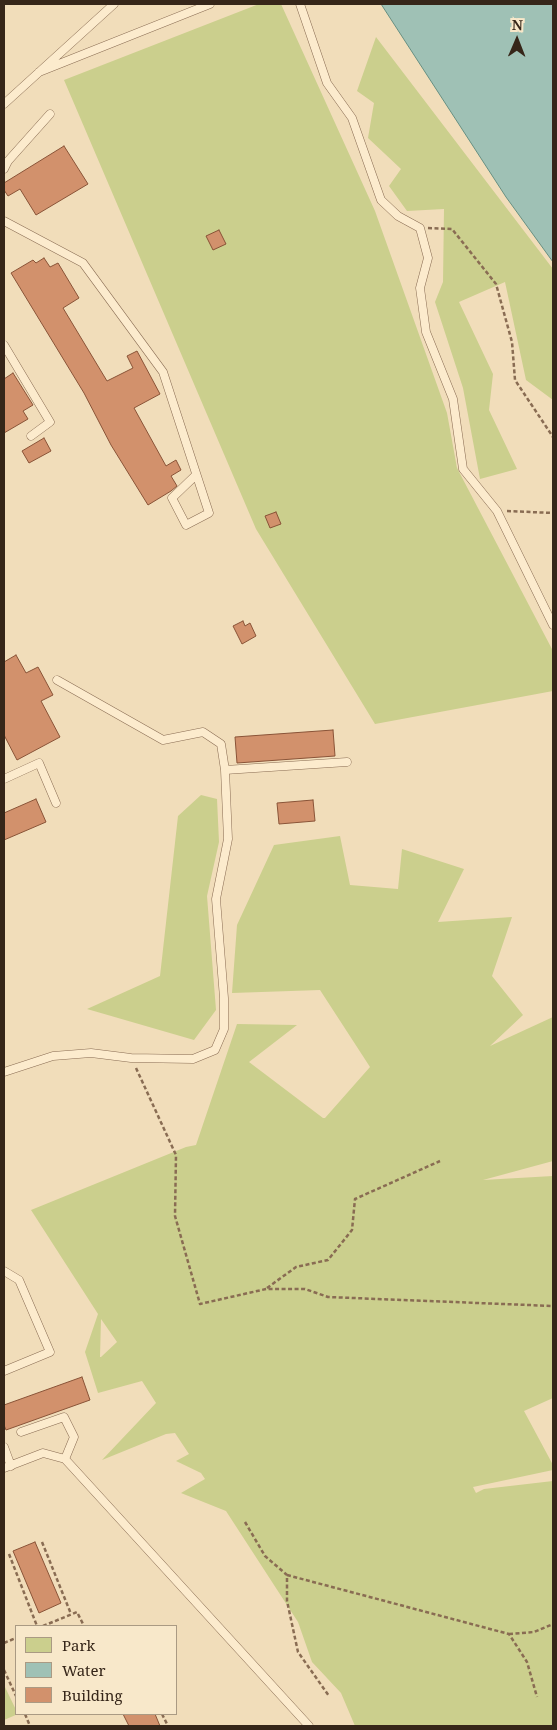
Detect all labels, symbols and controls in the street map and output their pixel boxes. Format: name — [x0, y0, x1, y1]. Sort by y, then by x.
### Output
north arrow — [492, 15, 542, 65]
text: N — [512, 15, 523, 34]
legend — [15, 1625, 178, 1715]
text: Park — [62, 1635, 95, 1655]
text: Water — [62, 1660, 105, 1680]
text: Building — [62, 1685, 123, 1705]

